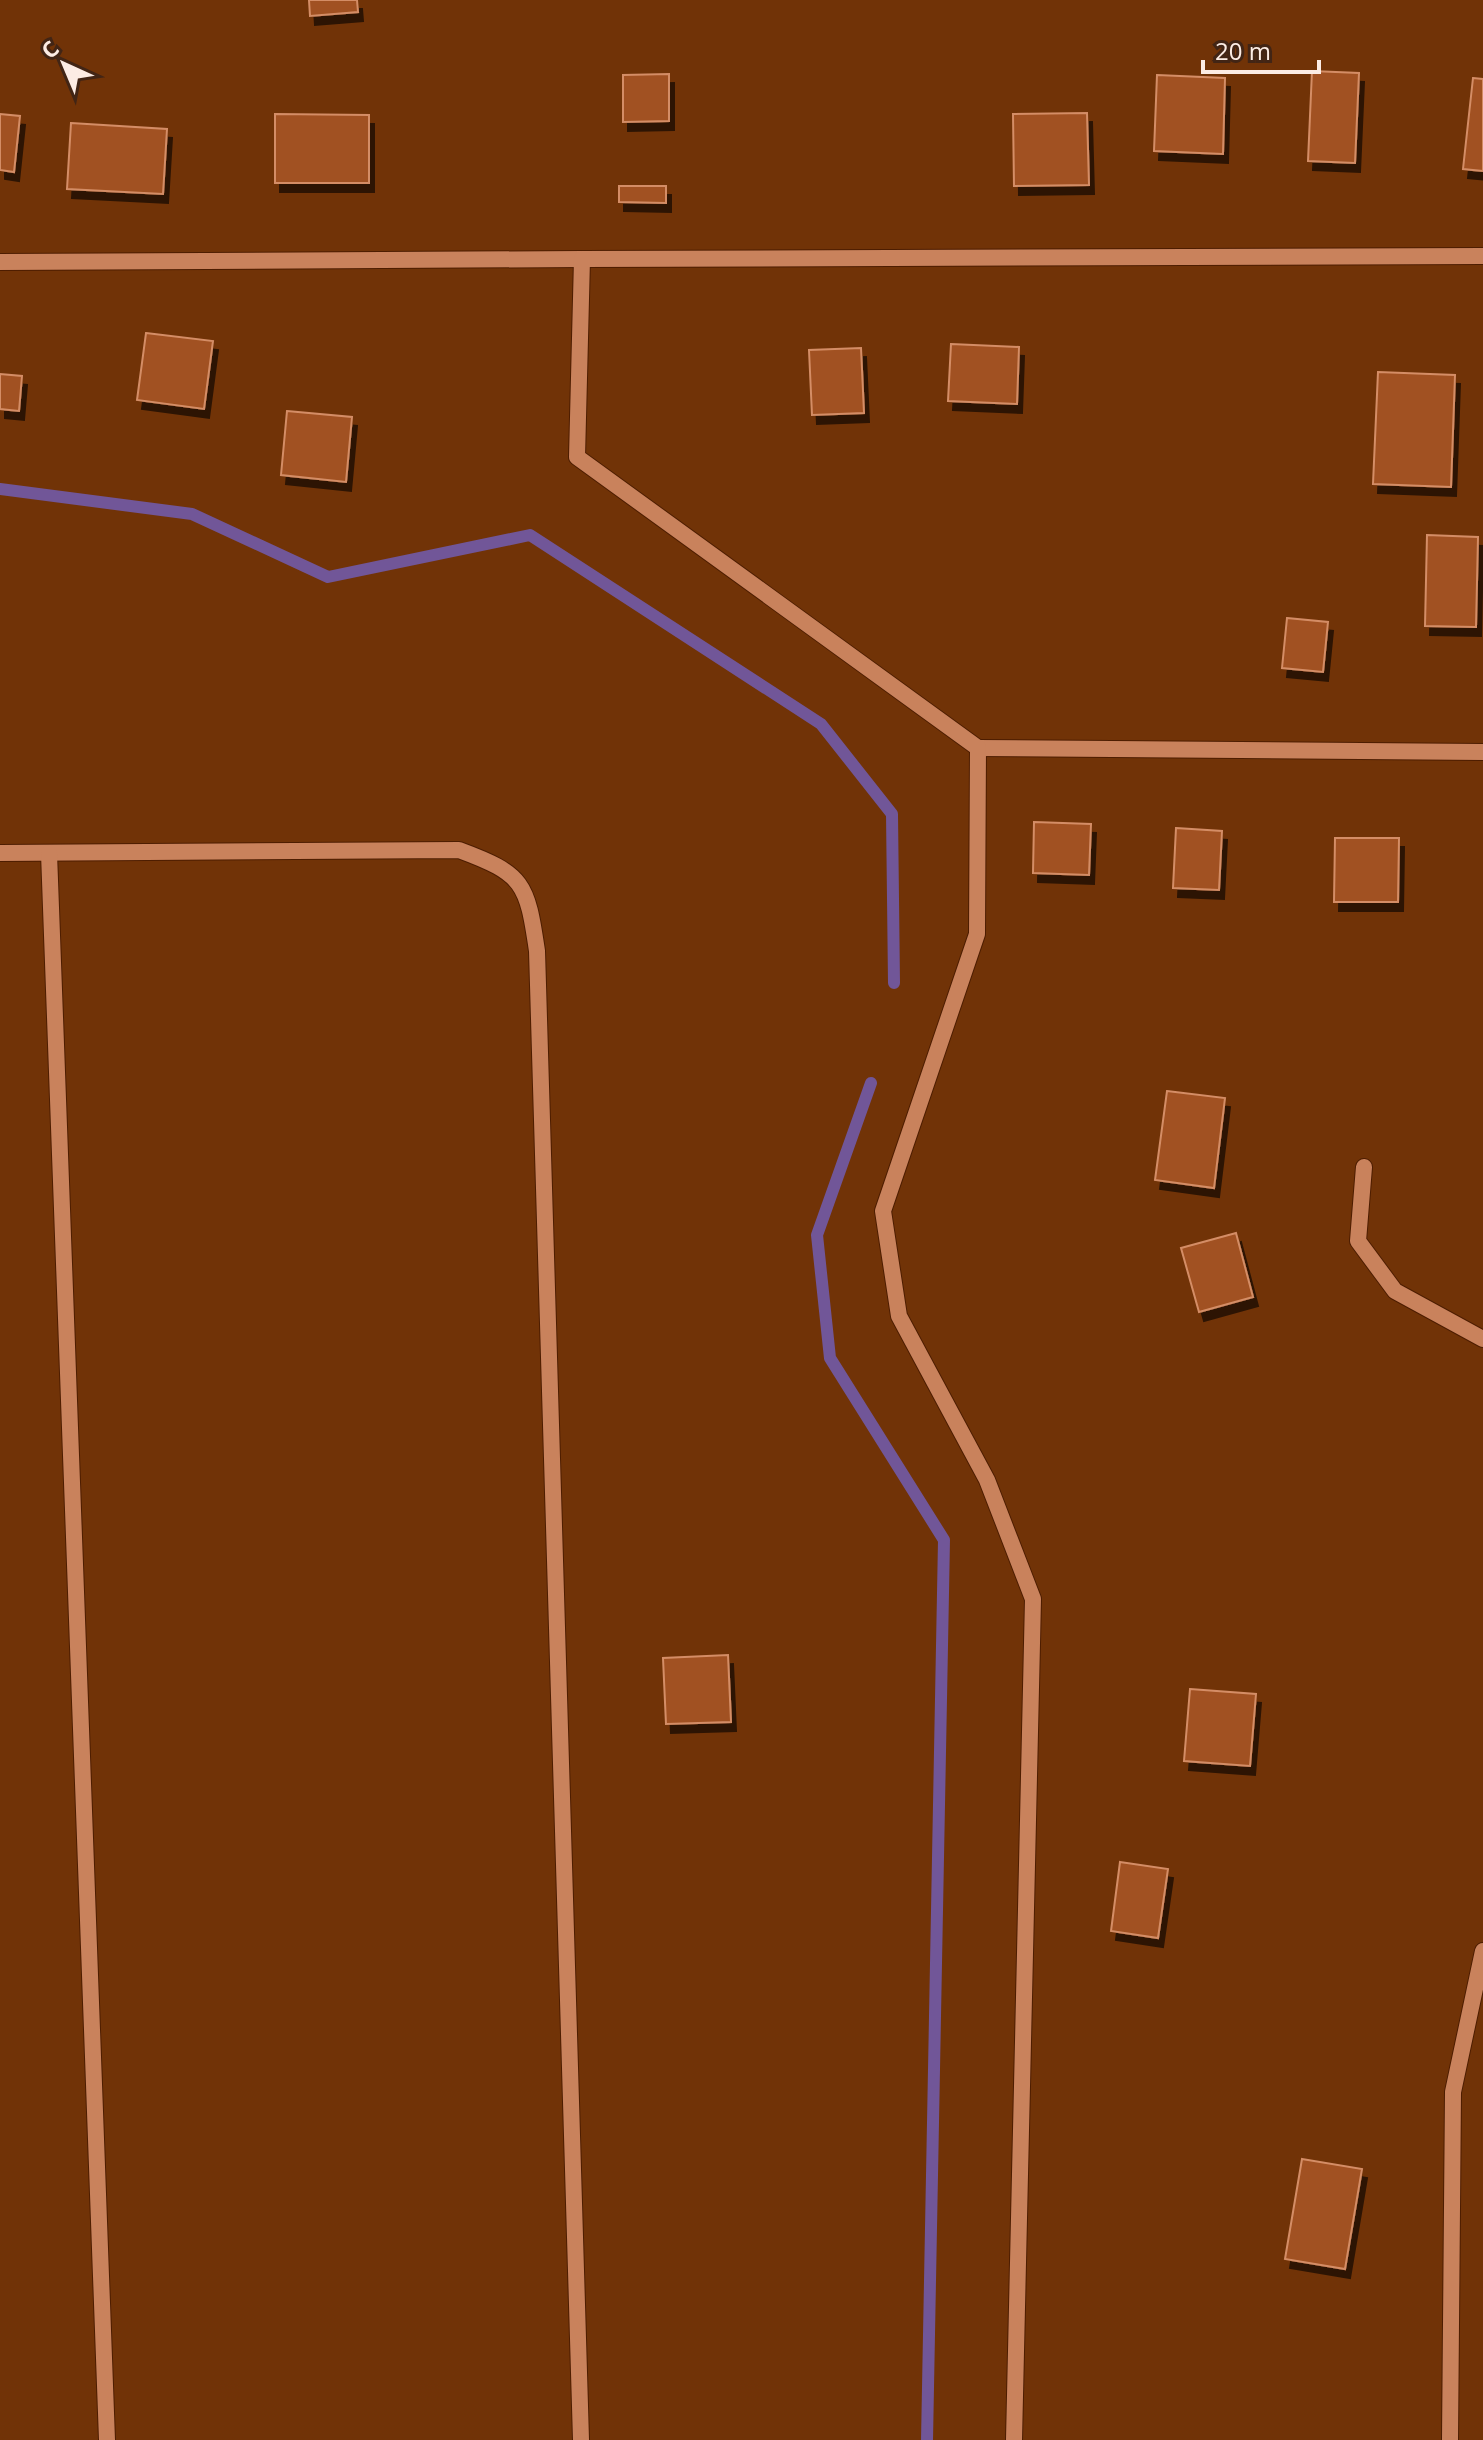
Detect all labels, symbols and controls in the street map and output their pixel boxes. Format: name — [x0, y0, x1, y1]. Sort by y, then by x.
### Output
north arrow — [24, 24, 104, 104]
scale bar — [1203, 24, 1319, 74]
text: С — [34, 33, 65, 65]
text: 20 m — [1215, 34, 1271, 67]

